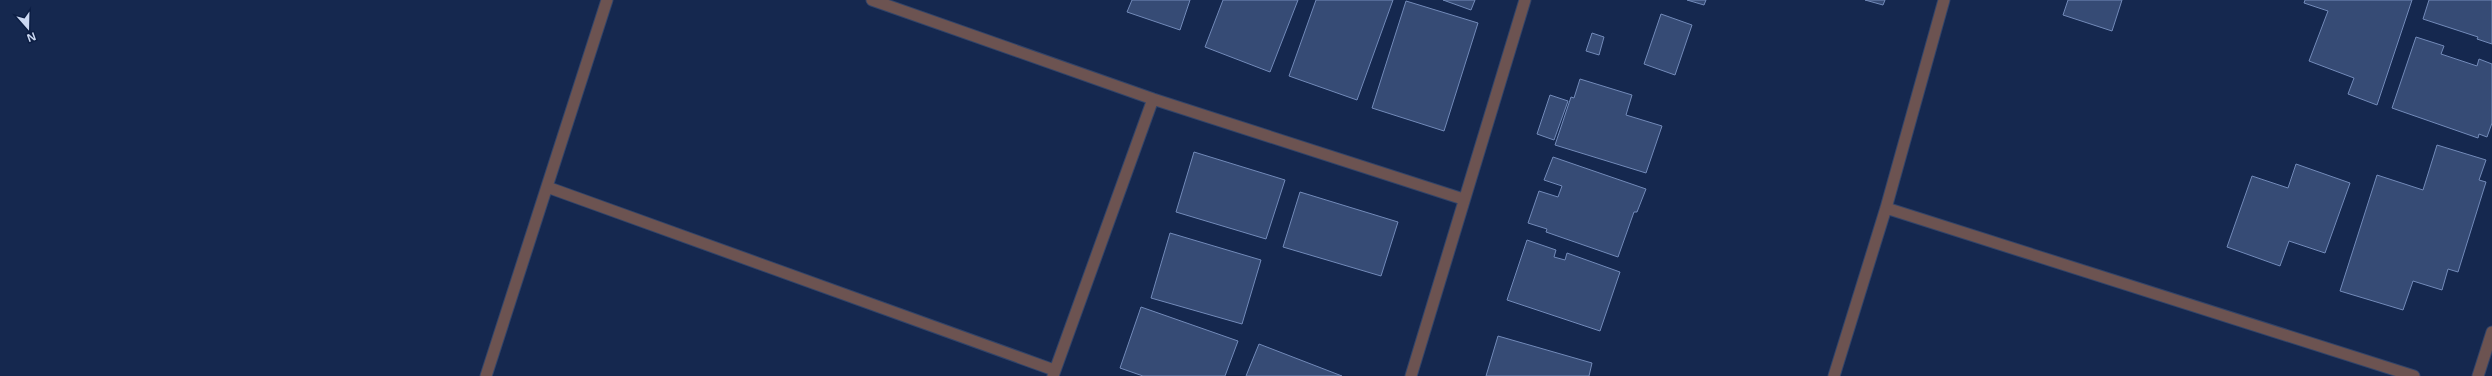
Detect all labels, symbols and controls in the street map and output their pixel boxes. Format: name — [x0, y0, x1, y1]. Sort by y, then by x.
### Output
north arrow — [8, 8, 48, 48]
text: N — [25, 29, 38, 46]

